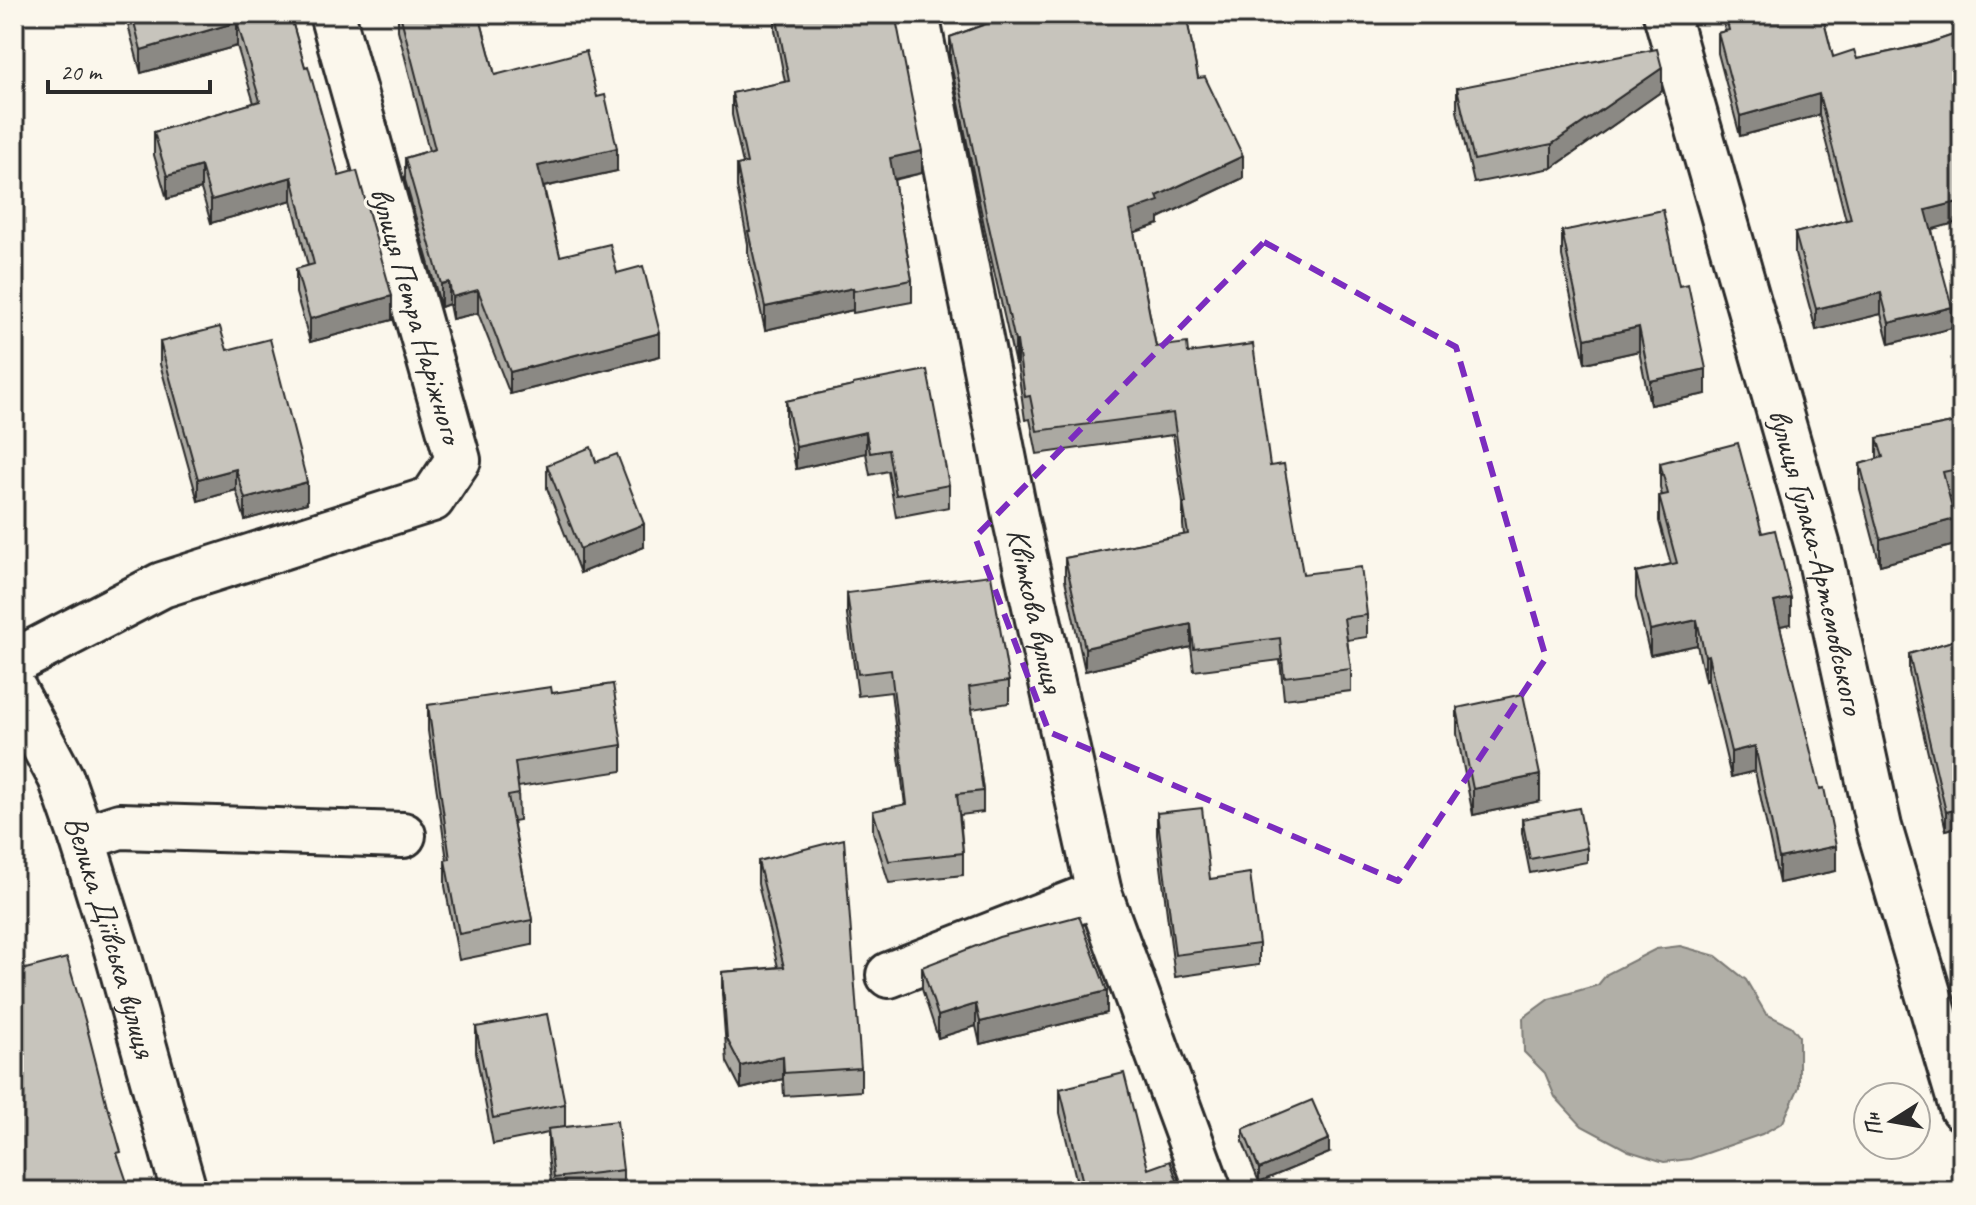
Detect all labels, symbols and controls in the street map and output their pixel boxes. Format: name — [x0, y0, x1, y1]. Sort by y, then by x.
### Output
scale bar — [48, 44, 210, 94]
text: 20 m — [60, 57, 103, 87]
street label: вулиця Петра Наріжного — [360, 182, 474, 451]
street label: вулиця Гулака-Артемовського — [1759, 404, 1874, 720]
street label: Квіткова вулиця — [997, 524, 1074, 698]
street label: Велика Діївська вулиця — [55, 810, 166, 1064]
north arrow — [1852, 1081, 1932, 1161]
text: Пн — [1857, 1109, 1889, 1139]

